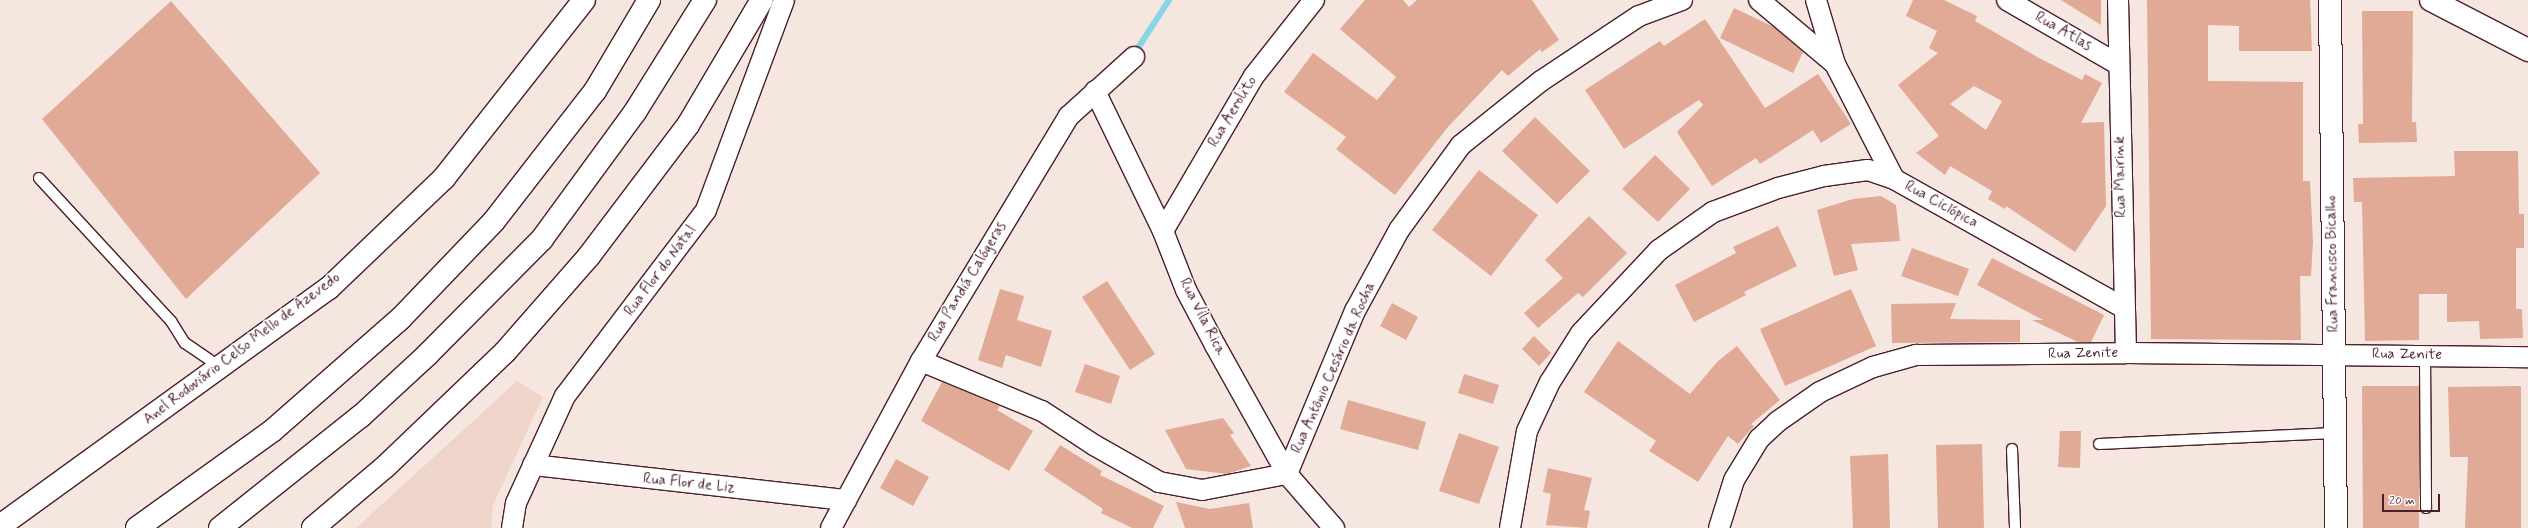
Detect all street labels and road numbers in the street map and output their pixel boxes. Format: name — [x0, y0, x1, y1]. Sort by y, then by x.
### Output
street label: Rua Atlas — [2031, 9, 2095, 55]
street label: Rua Aerolito — [1205, 74, 1261, 150]
street label: Rua Mairink — [2111, 137, 2131, 217]
street label: Rua Ciclópica — [1901, 178, 1981, 232]
street label: Rua Francisco Bicalho — [2323, 196, 2343, 332]
street label: Rua Pandiá Calógeras — [925, 219, 1011, 345]
street label: Rua Flor do Natal — [622, 223, 700, 319]
street label: Anel Rodoviário Celso Mello de Azevedo — [140, 269, 344, 429]
street label: Rua Vila Rica — [1175, 277, 1229, 357]
street label: Rua Antônio Cesário da Rocha — [1288, 280, 1380, 456]
street label: Rua Zenite — [2047, 344, 2119, 364]
street label: Rua Zenite — [2371, 345, 2443, 365]
street label: Rua Flor de Liz — [641, 470, 737, 498]

